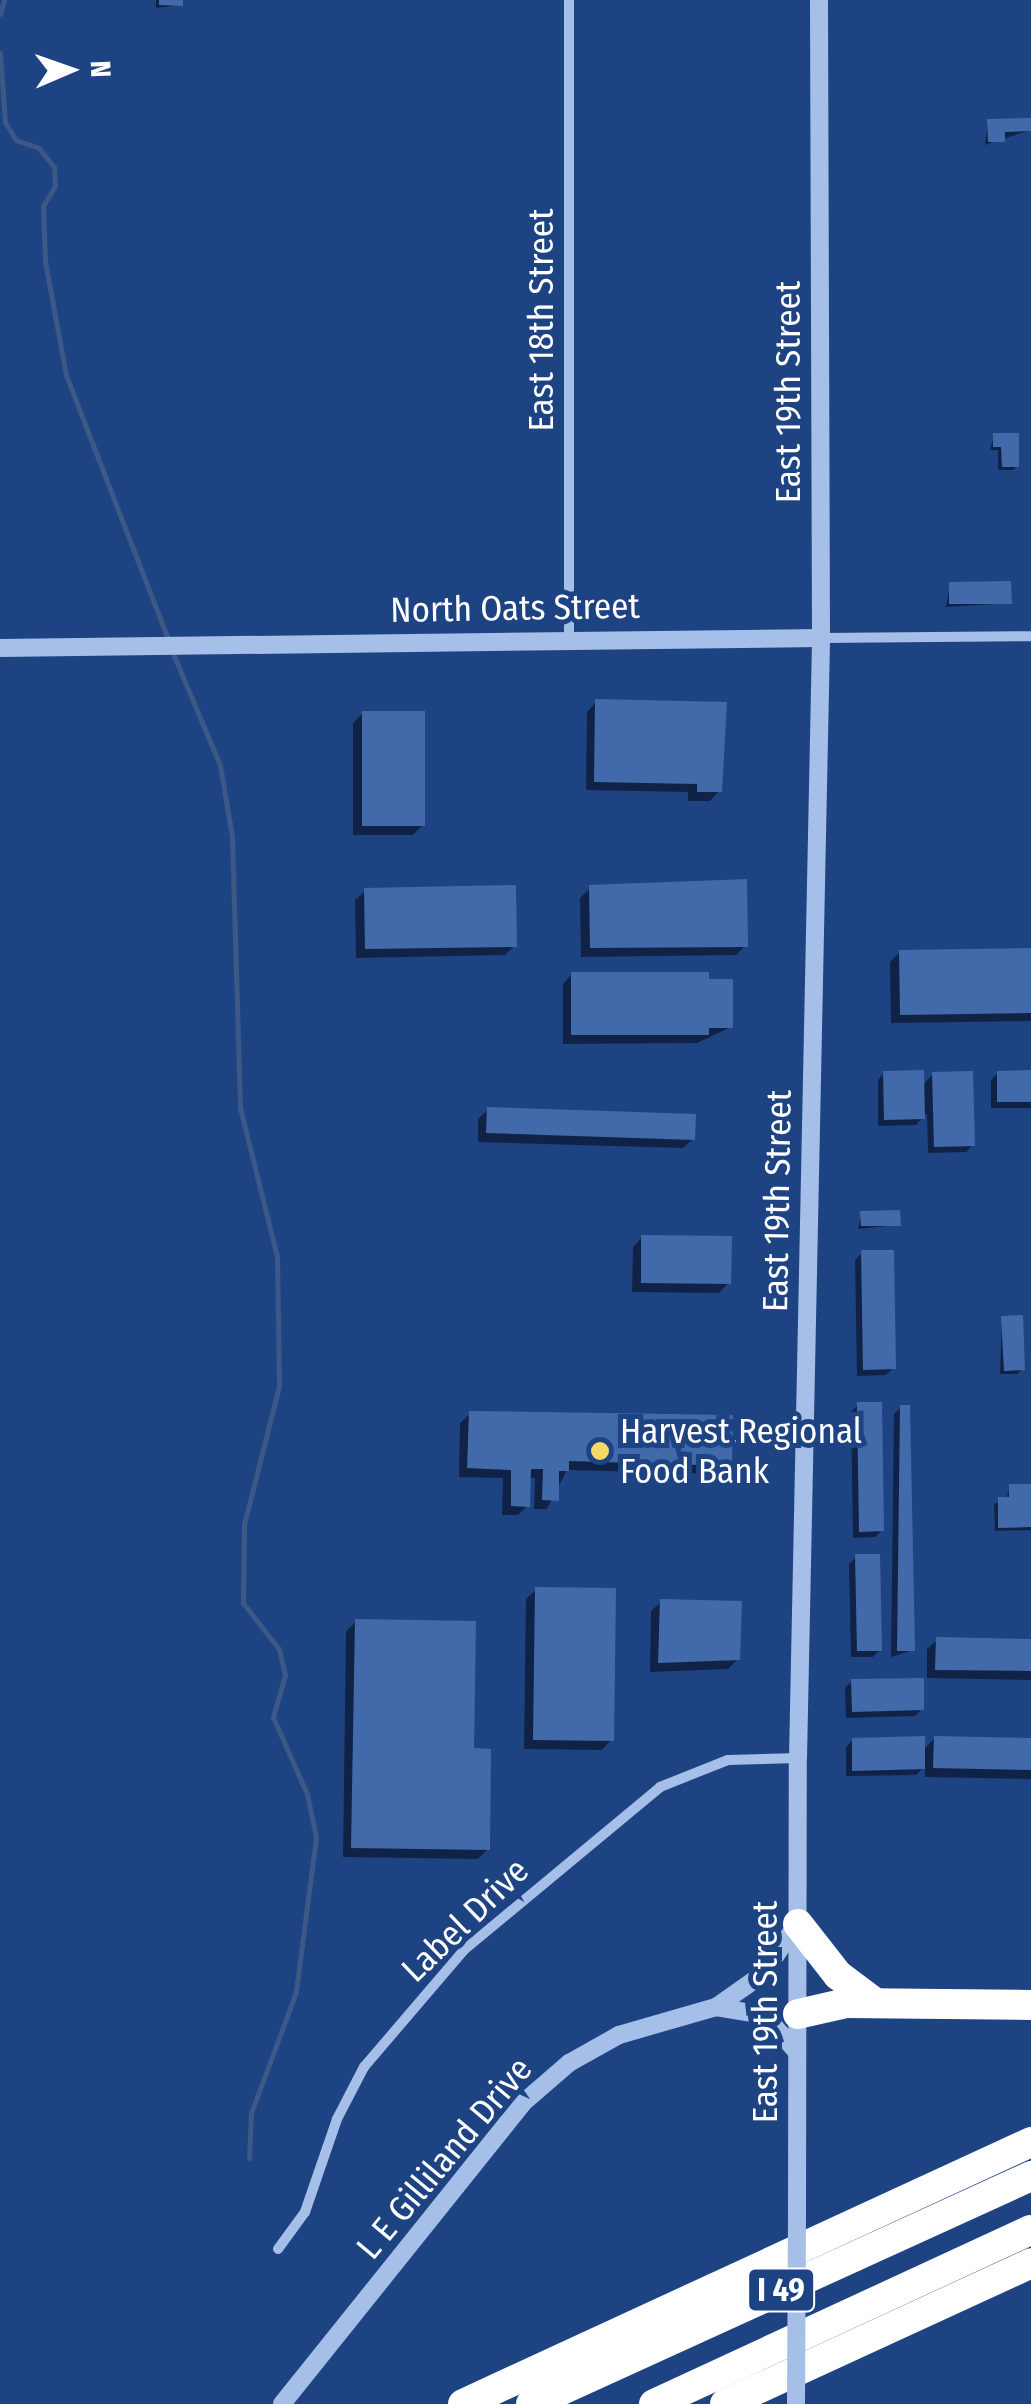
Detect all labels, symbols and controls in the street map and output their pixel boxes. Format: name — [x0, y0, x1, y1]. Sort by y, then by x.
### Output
north arrow — [20, 20, 120, 120]
text: N — [84, 60, 117, 78]
street label: East 18th Street — [520, 209, 562, 431]
street label: East 19th Street — [767, 281, 809, 503]
street label: North Oats Street — [390, 585, 640, 631]
street label: East 19th Street — [754, 1089, 800, 1313]
place label: Harvest Regional Food Bank — [620, 1410, 862, 1492]
marker: Harvest Regional Food Bank — [589, 1440, 611, 1462]
street label: Label Drive — [393, 1849, 537, 1991]
street label: East 19th Street — [744, 1901, 786, 2123]
street label: L E Gilliland Drive — [347, 2049, 541, 2267]
road number: I 49 — [746, 2263, 816, 2317]

